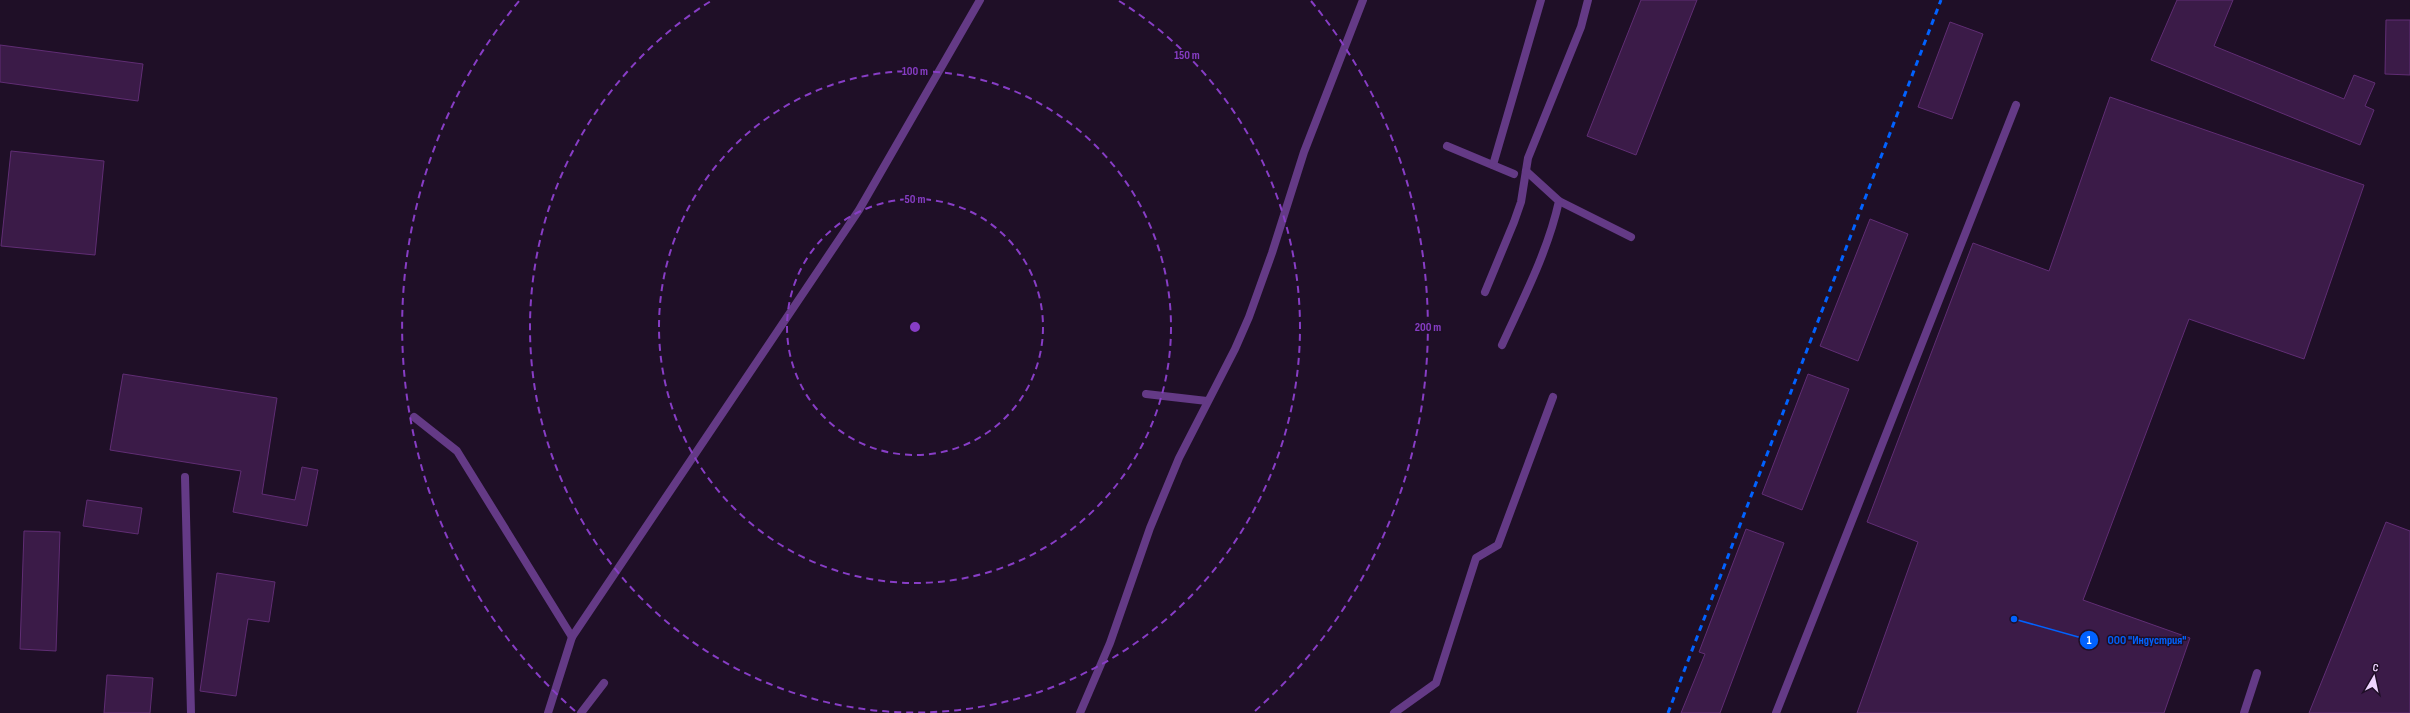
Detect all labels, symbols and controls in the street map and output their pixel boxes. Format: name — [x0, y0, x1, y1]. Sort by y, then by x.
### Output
text: 150 m — [1174, 48, 1200, 63]
text: 100 m — [902, 64, 928, 79]
text: 50 m — [905, 192, 925, 207]
centre of rings — [908, 320, 922, 334]
text: 200 m — [1415, 320, 1441, 335]
callout: ООО "Индустрия" — [2079, 628, 2194, 652]
text: 1 — [2087, 633, 2092, 648]
text: ООО "Индустрия" — [2108, 633, 2187, 648]
north arrow — [2354, 657, 2394, 697]
text: С — [2372, 661, 2380, 675]

